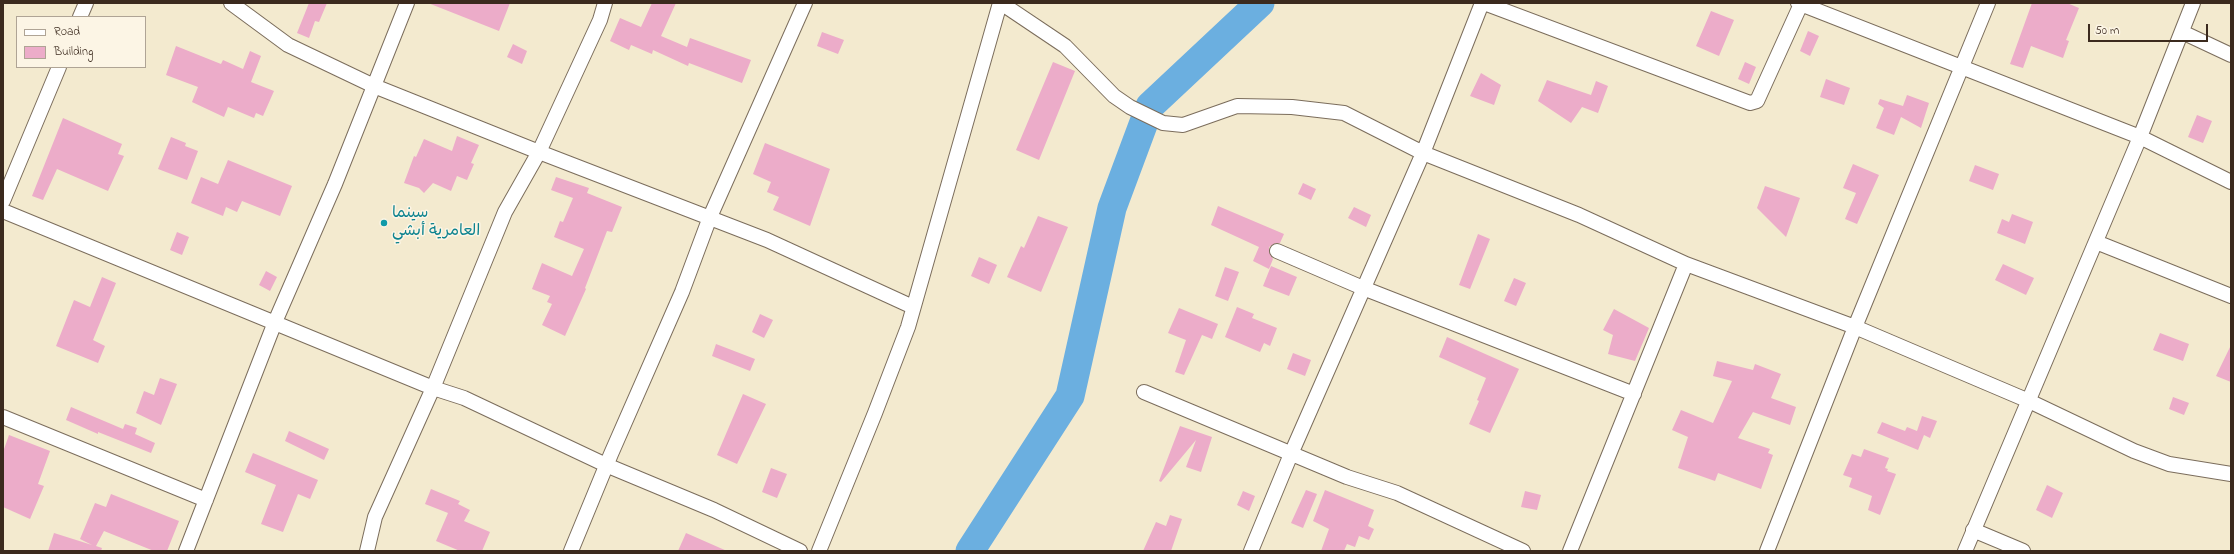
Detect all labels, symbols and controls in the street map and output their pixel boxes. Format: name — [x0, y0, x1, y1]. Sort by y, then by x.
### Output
legend — [16, 16, 146, 68]
scale bar — [2090, 16, 2210, 42]
text: 50 m — [2095, 22, 2119, 40]
text: Road — [54, 23, 80, 41]
text: Building — [54, 43, 93, 61]
place label: سينما العامرية أبشي — [392, 204, 480, 242]
marker: سينما العامرية أبشي — [379, 218, 389, 228]

